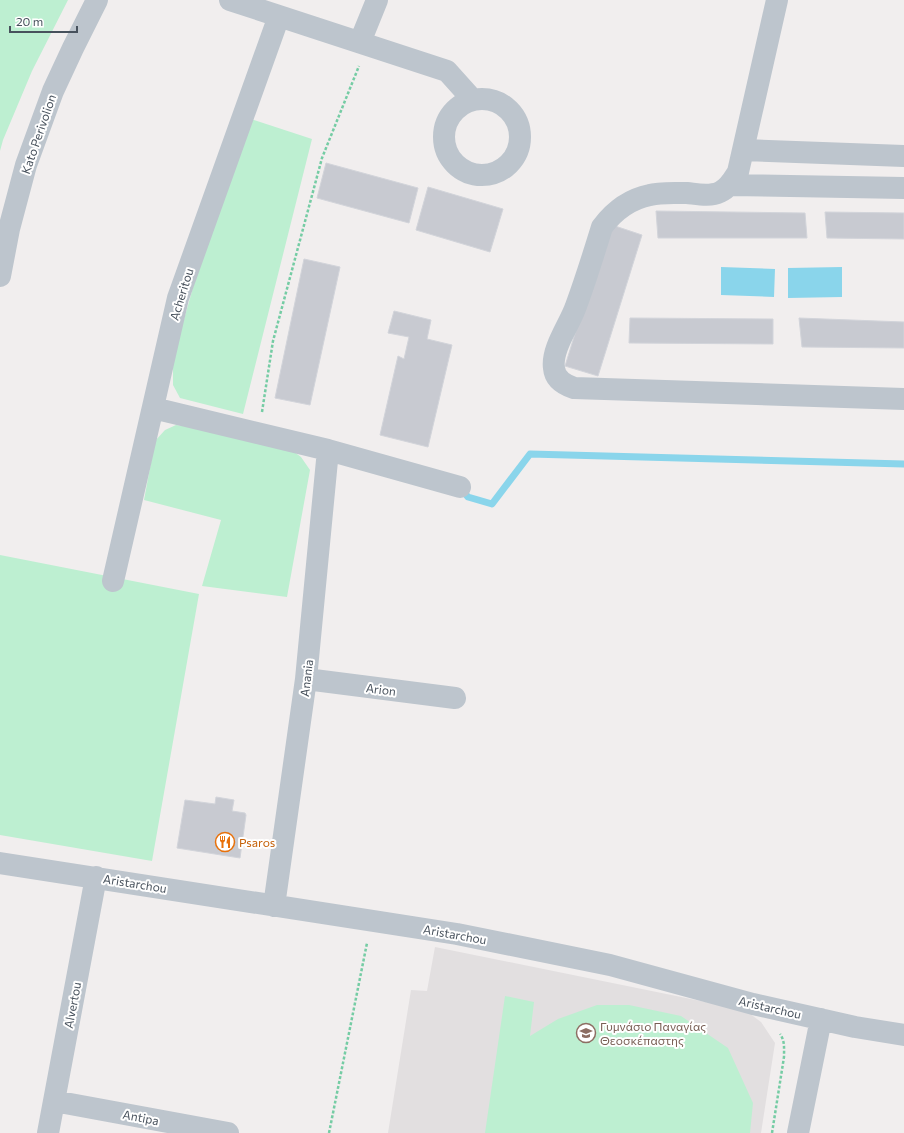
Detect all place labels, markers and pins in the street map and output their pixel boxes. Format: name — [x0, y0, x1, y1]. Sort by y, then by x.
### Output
restaurant icon: Psaros — [214, 831, 236, 853]
place label: Psaros — [239, 835, 275, 849]
place label: Γυμνάσιο Παναγίας Θεοσκέπαστης — [600, 1019, 706, 1047]
school or university icon: Γυμνάσιο Παναγίας Θεοσκέπαστης — [575, 1022, 597, 1044]

